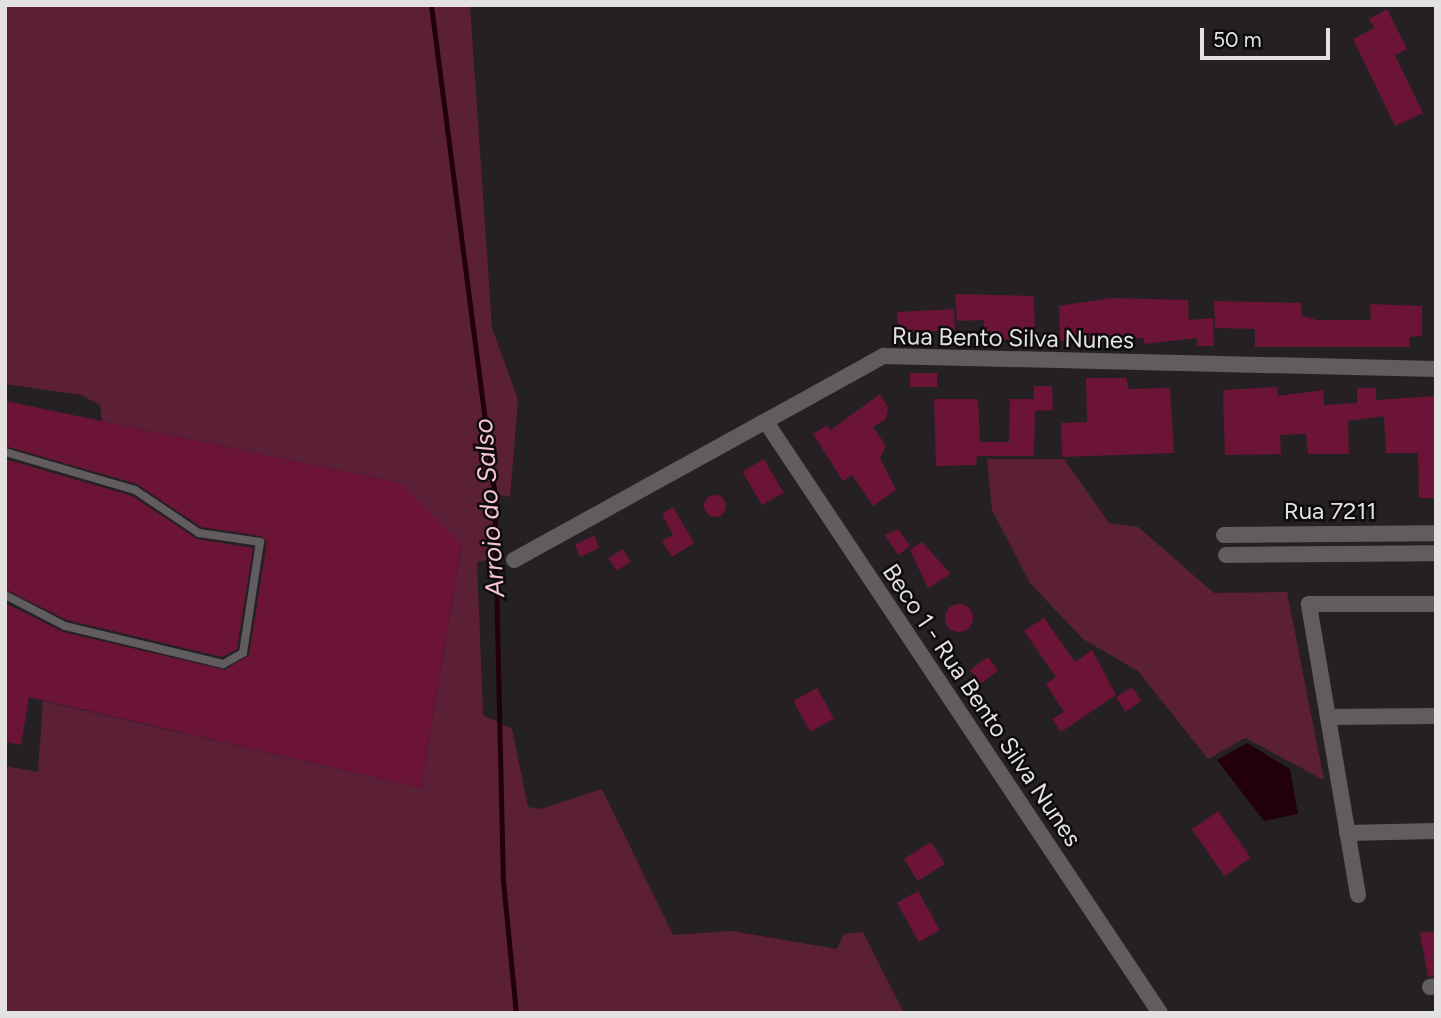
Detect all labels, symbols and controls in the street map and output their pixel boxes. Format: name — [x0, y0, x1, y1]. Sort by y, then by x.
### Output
scale bar — [1203, 14, 1332, 58]
text: 50 m — [1213, 27, 1262, 52]
street label: Rua Bento Silva Nunes — [892, 321, 1134, 355]
water label: Arroio do Salso — [468, 418, 512, 598]
street label: Rua 7211 — [1284, 497, 1376, 525]
street label: Beco 1 - Rua Bento Silva Nunes — [877, 558, 1087, 852]

